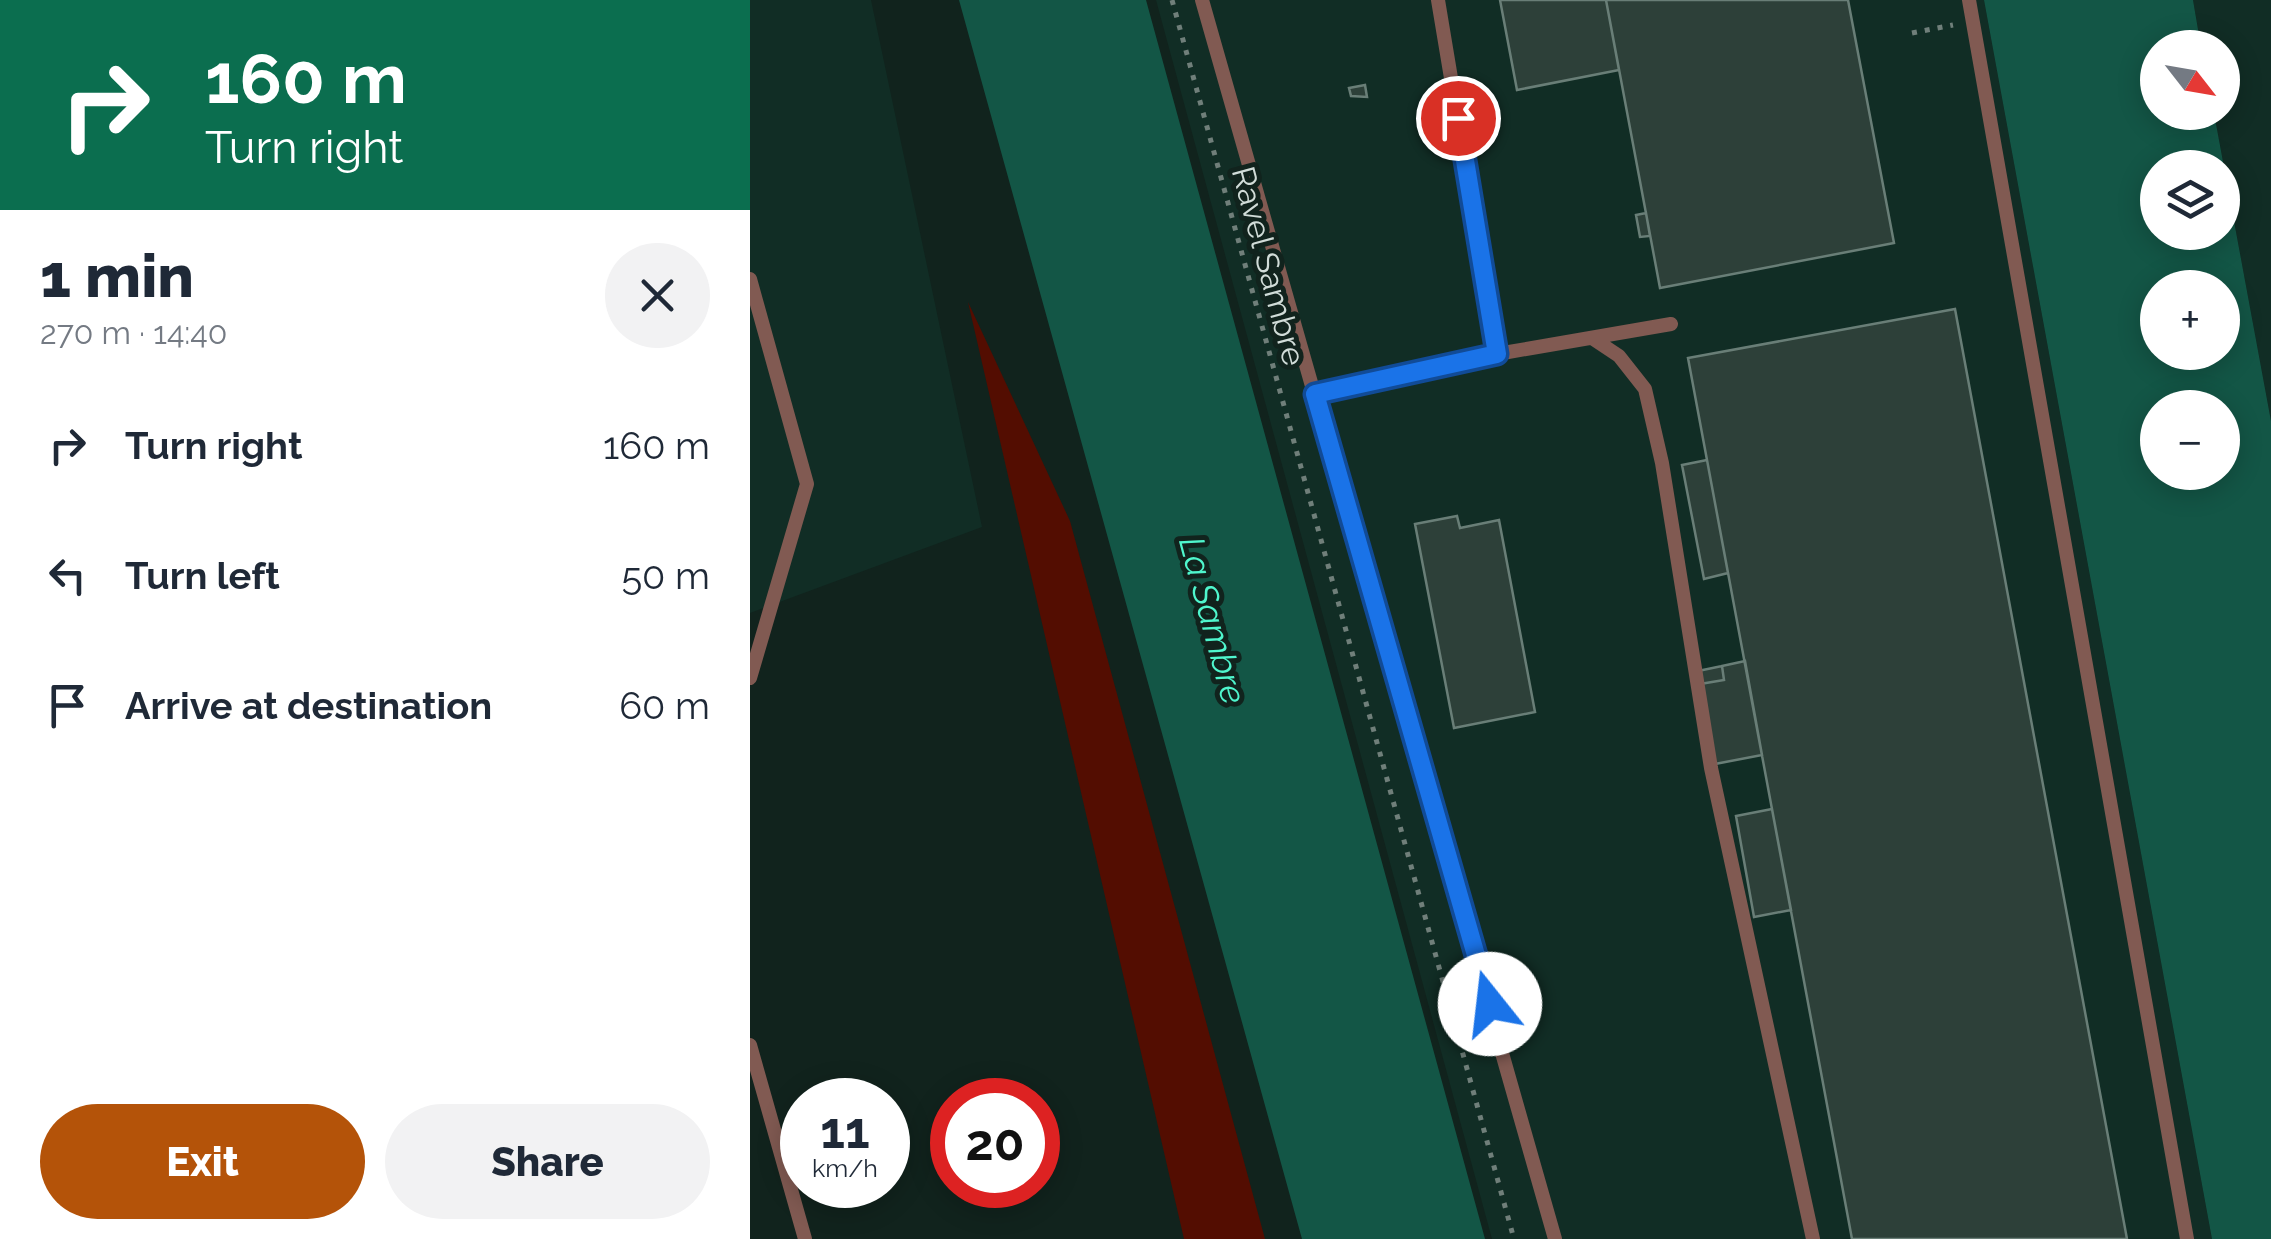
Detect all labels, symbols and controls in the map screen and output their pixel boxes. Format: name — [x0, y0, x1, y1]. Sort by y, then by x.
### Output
north arrow — [2140, 30, 2240, 130]
map controls — [2140, 30, 2240, 490]
text: 160 m — [205, 37, 407, 119]
icon: right — [40, 40, 170, 170]
pin — [1416, 76, 1501, 161]
icon: arrive — [1431, 91, 1486, 146]
text: Turn right — [205, 121, 403, 174]
button: layers — [2140, 150, 2240, 250]
street label: Ravel Sambre — [1225, 163, 1313, 369]
text: 1 min — [40, 241, 194, 311]
button: close — [605, 243, 710, 348]
button: + — [2140, 270, 2240, 370]
text: 270 m · 14:40 — [40, 314, 227, 351]
button: − — [2140, 390, 2240, 490]
icon: right — [40, 418, 95, 473]
text: Turn right — [125, 423, 302, 468]
text: 160 m — [603, 423, 710, 468]
water label: La Sambre — [1171, 532, 1255, 708]
icon: left — [40, 548, 95, 603]
text: Turn left — [125, 553, 280, 598]
text: 50 m — [621, 553, 710, 598]
icon: arrive — [40, 678, 95, 733]
text: Arrive at destination — [125, 683, 492, 728]
text: 60 m — [619, 683, 710, 728]
position arrow — [1438, 952, 1542, 1056]
speed limit sign: 20 — [930, 1078, 1060, 1208]
text: 11 — [820, 1101, 870, 1160]
button: Exit — [40, 1104, 365, 1219]
button: Share — [385, 1104, 710, 1219]
text: km/h — [812, 1153, 878, 1183]

